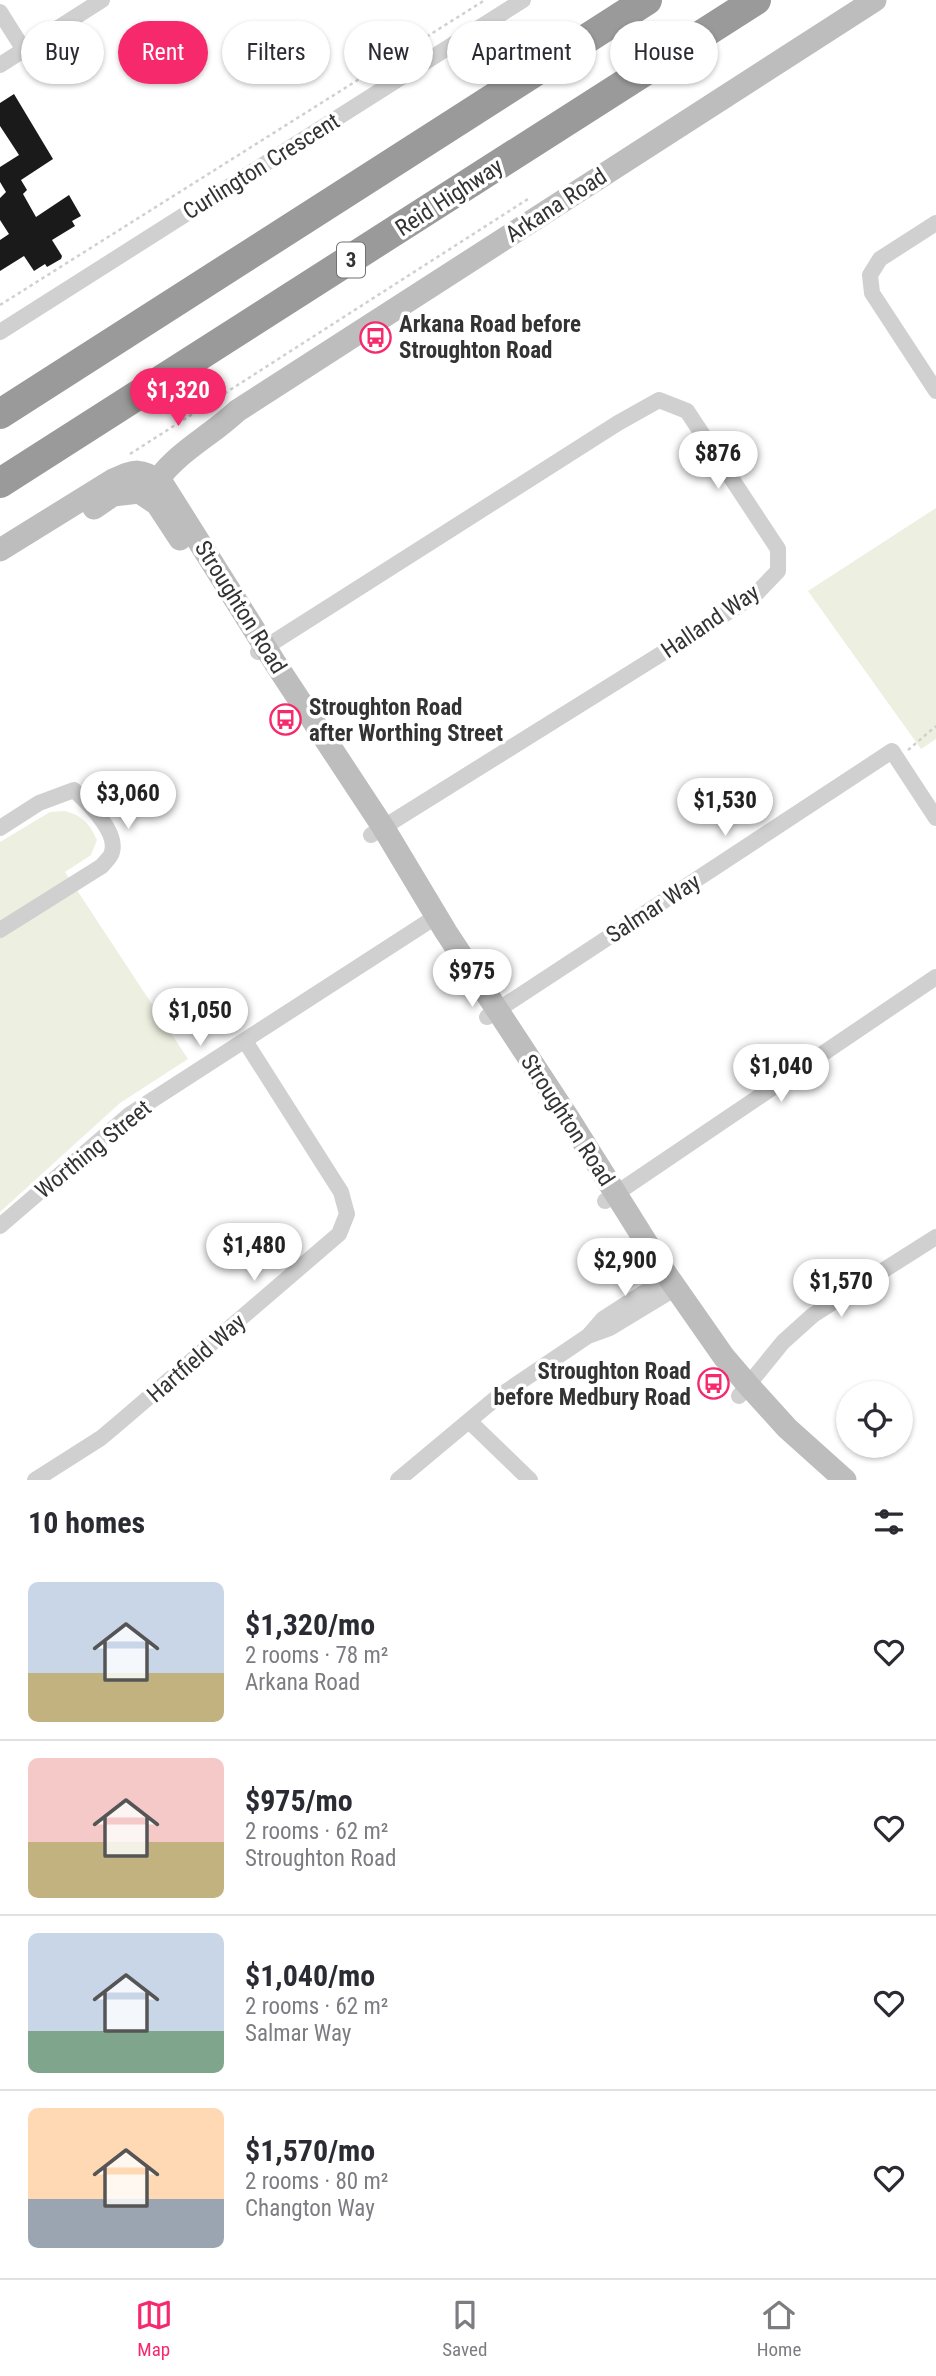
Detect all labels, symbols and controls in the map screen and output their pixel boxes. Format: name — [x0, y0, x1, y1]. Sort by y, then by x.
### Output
chip: Buy — [21, 21, 104, 84]
chip: Rent — [118, 21, 208, 84]
chip: Filters — [222, 21, 330, 84]
chip: New — [344, 21, 433, 84]
chip: Apartment — [447, 21, 596, 84]
chip: House — [610, 21, 718, 84]
street label: Curlington Crescent — [178, 107, 344, 225]
street label: Reid Highway — [391, 153, 508, 242]
street label: Arkana Road — [501, 163, 612, 248]
road number: 3 — [337, 243, 365, 278]
place label: Arkana Road before Stroughton Road — [399, 311, 581, 364]
bus stop icon: Arkana Road before Stroughton Road — [359, 320, 393, 354]
pin: $1,320 — [121, 368, 235, 428]
text: $1,320 — [146, 377, 210, 404]
pin: $876 — [677, 432, 759, 491]
text: $876 — [695, 440, 741, 467]
street label: Stroughton Road — [189, 536, 292, 679]
street label: Halland Way — [656, 579, 765, 664]
place label: Stroughton Road after Worthing Street — [309, 694, 503, 747]
bus stop icon: Stroughton Road after Worthing Street — [269, 703, 303, 737]
pin: $3,060 — [71, 772, 185, 831]
pin: $1,530 — [668, 778, 782, 838]
text: $3,060 — [96, 780, 160, 807]
text: $1,530 — [693, 787, 757, 814]
street label: Salmar Way — [601, 868, 706, 949]
pin: $975 — [431, 950, 513, 1009]
text: $975 — [449, 958, 495, 985]
pin: $1,050 — [143, 988, 257, 1048]
text: $1,050 — [168, 997, 232, 1024]
pin: $1,040 — [724, 1044, 838, 1104]
street label: Stroughton Road — [515, 1049, 620, 1191]
text: $1,040 — [749, 1053, 813, 1080]
street label: Worthing Street — [30, 1094, 157, 1204]
pin: $1,480 — [197, 1224, 311, 1283]
text: $1,480 — [222, 1232, 286, 1259]
pin: $2,900 — [568, 1238, 682, 1298]
text: $2,900 — [593, 1247, 657, 1274]
pin: $1,570 — [784, 1260, 898, 1319]
text: $1,570 — [809, 1268, 873, 1295]
street label: Hartfield Way — [142, 1308, 251, 1408]
place label: Stroughton Road before Medbury Road — [494, 1358, 691, 1411]
bus stop icon: Stroughton Road before Medbury Road — [697, 1367, 731, 1401]
map controls — [836, 1381, 913, 1458]
button: locate — [836, 1381, 913, 1458]
icon: filters — [870, 1503, 908, 1541]
text: 10 homes — [28, 1505, 145, 1540]
text: $1,320/mo — [245, 1607, 375, 1642]
icon: home — [84, 1610, 168, 1694]
icon: heart — [870, 1633, 908, 1671]
text: 2 rooms · 78 m² — [245, 1642, 388, 1669]
text: Arkana Road — [245, 1669, 360, 1696]
text: $975/mo — [245, 1783, 353, 1818]
icon: home — [84, 1786, 168, 1870]
icon: heart — [870, 1809, 908, 1847]
text: 2 rooms · 62 m² — [245, 1818, 388, 1845]
text: Stroughton Road — [245, 1845, 396, 1872]
text: $1,040/mo — [245, 1958, 375, 1993]
icon: home — [84, 1961, 168, 2045]
icon: heart — [870, 1984, 908, 2022]
text: 2 rooms · 62 m² — [245, 1993, 388, 2020]
text: Salmar Way — [245, 2020, 351, 2047]
text: $1,570/mo — [245, 2133, 375, 2168]
icon: home — [84, 2136, 168, 2220]
icon: heart — [870, 2159, 908, 2197]
text: 2 rooms · 80 m² — [245, 2168, 388, 2195]
text: Changton Way — [245, 2195, 375, 2222]
tab: Map — [135, 2296, 173, 2361]
tab: Saved — [442, 2296, 487, 2361]
tab: Home — [757, 2296, 801, 2361]

